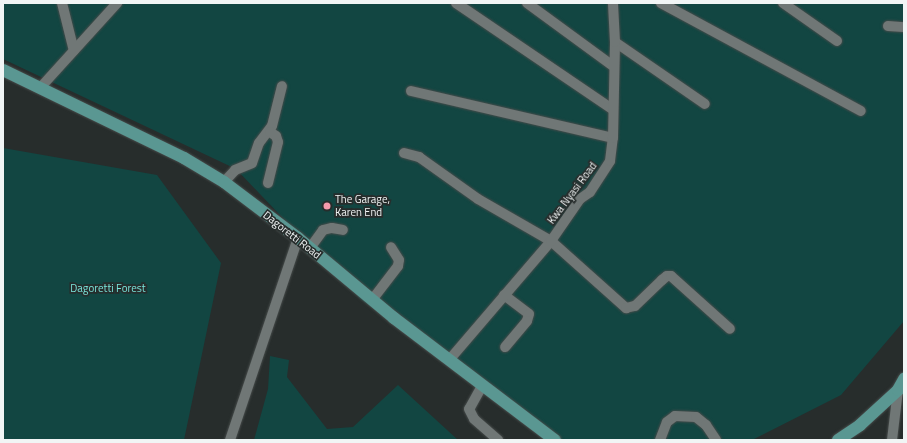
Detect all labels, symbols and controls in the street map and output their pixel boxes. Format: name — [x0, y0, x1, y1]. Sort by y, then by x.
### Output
street label: Kwa Nyasi Road — [544, 159, 600, 227]
place label: The Garage, Karen End — [335, 193, 390, 219]
marker: The Garage, Karen End — [322, 201, 332, 211]
street label: Dagoretti Road — [260, 208, 324, 262]
park label: Dagoretti Forest — [70, 281, 146, 295]

